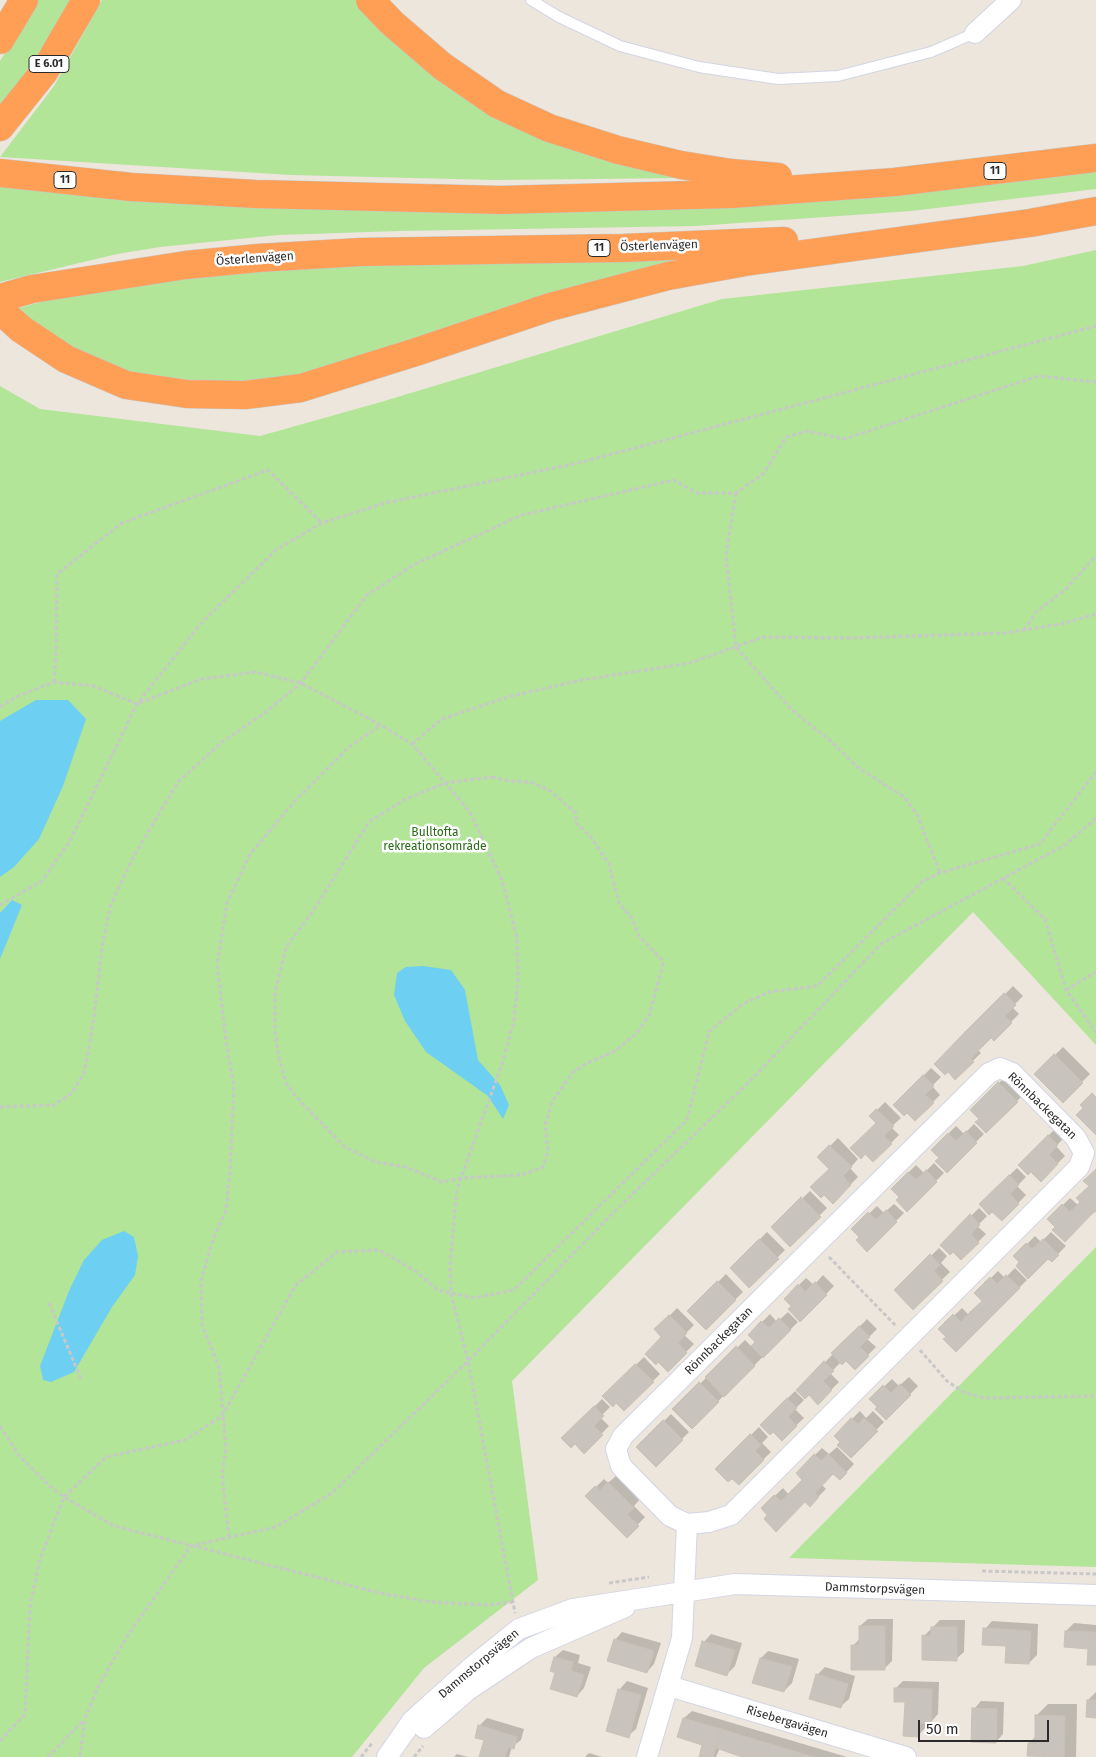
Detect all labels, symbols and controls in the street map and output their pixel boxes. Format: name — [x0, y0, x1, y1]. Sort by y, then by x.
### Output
road number: E 6.01 — [29, 56, 69, 72]
road number: 11 — [984, 162, 1006, 180]
road number: 11 — [54, 172, 76, 188]
street label: Österlenvägen — [620, 237, 698, 255]
road number: 11 — [588, 240, 610, 256]
street label: Österlenvägen — [216, 249, 294, 269]
park label: Bulltofta rekreationsområde — [383, 826, 487, 854]
street label: Rönnbackegatan — [1005, 1069, 1079, 1143]
street label: Rönnbackegatan — [682, 1304, 756, 1378]
street label: Dammstorpsvägen — [825, 1580, 925, 1598]
street label: Dammstorpsvägen — [436, 1626, 522, 1702]
street label: Risebergavägen — [744, 1703, 830, 1741]
scale bar — [921, 1710, 1052, 1742]
text: 50 m — [926, 1720, 959, 1738]

